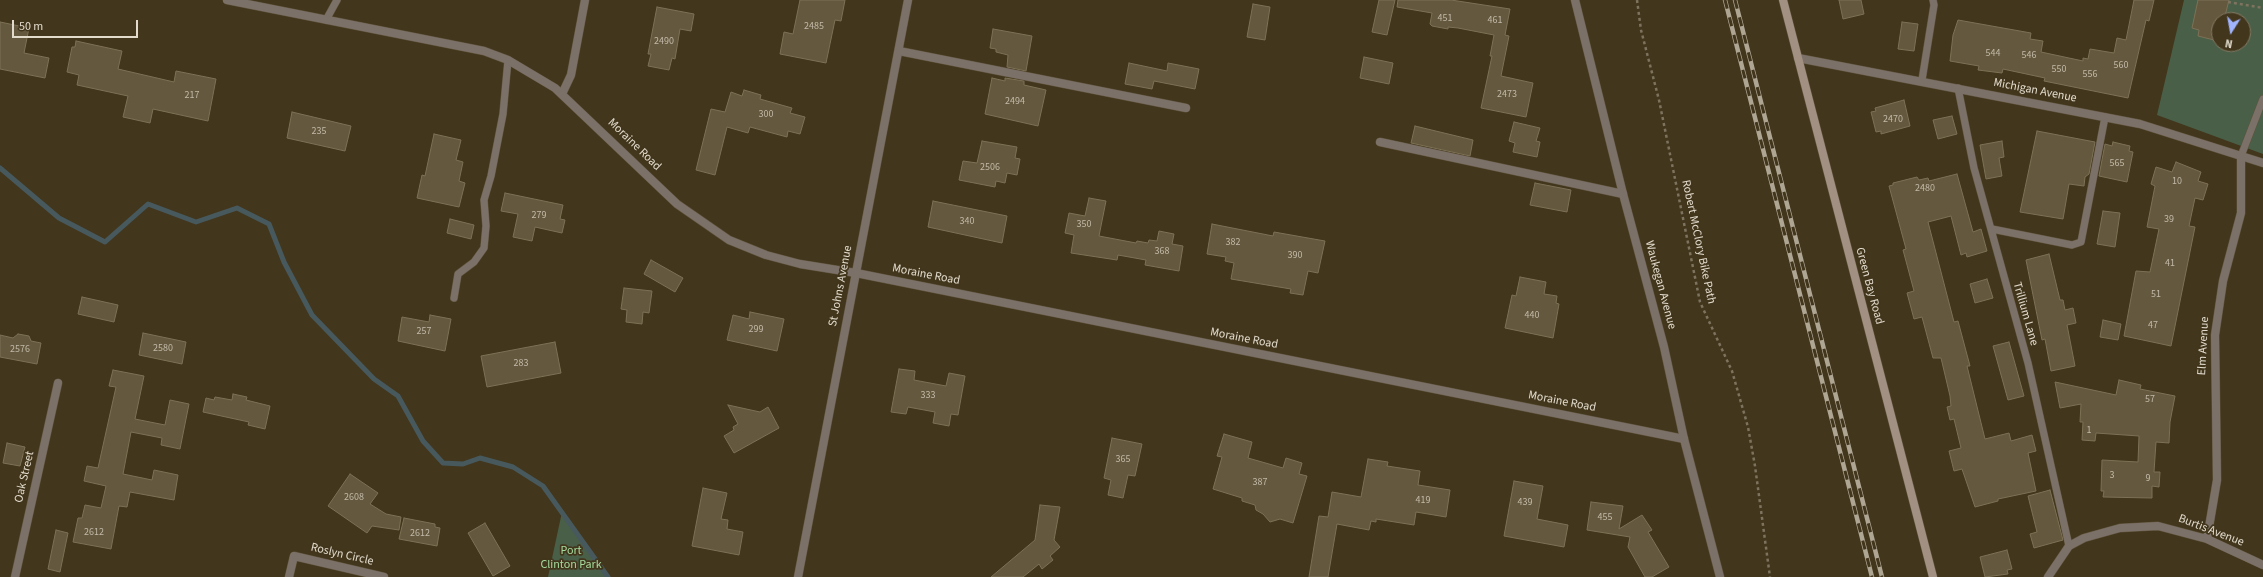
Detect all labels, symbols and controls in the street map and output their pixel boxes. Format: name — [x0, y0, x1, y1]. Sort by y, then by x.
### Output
scale bar — [14, 12, 140, 38]
north arrow — [2211, 12, 2251, 52]
house number: 451 — [1438, 13, 1452, 25]
house number: 461 — [1488, 15, 1502, 27]
text: 50 m — [19, 18, 43, 35]
house number: 2485 — [804, 21, 824, 33]
text: N — [2224, 35, 2234, 51]
house number: 2490 — [654, 36, 674, 48]
house number: 544 — [1986, 48, 2000, 60]
house number: 546 — [2022, 50, 2036, 62]
house number: 560 — [2114, 60, 2128, 72]
house number: 550 — [2052, 64, 2066, 76]
house number: 556 — [2083, 69, 2097, 81]
street label: Michigan Avenue — [1992, 76, 2078, 106]
house number: 2473 — [1497, 89, 1517, 101]
house number: 217 — [185, 90, 199, 102]
house number: 2494 — [1005, 96, 1025, 108]
house number: 300 — [759, 109, 773, 121]
house number: 2470 — [1883, 114, 1903, 126]
street label: Moraine Road — [604, 116, 664, 174]
house number: 235 — [312, 126, 326, 138]
house number: 565 — [2110, 158, 2124, 170]
house number: 2506 — [980, 162, 1000, 174]
house number: 10 — [2172, 176, 2182, 188]
street label: Robert McClory Bike Path — [1678, 179, 1718, 305]
house number: 2480 — [1915, 183, 1935, 195]
house number: 279 — [532, 210, 546, 222]
house number: 39 — [2164, 214, 2174, 226]
house number: 340 — [960, 216, 974, 228]
house number: 350 — [1077, 219, 1091, 231]
house number: 382 — [1226, 237, 1240, 249]
street label: Waukegan Avenue — [1641, 239, 1679, 331]
street label: St Johns Avenue — [826, 244, 856, 328]
house number: 368 — [1155, 246, 1169, 258]
street label: Green Bay Road — [1852, 246, 1886, 326]
house number: 390 — [1288, 250, 1302, 262]
house number: 41 — [2165, 258, 2175, 270]
street label: Moraine Road — [891, 261, 961, 289]
street label: Trillium Lane — [2009, 281, 2041, 347]
house number: 51 — [2151, 289, 2161, 301]
house number: 440 — [1525, 310, 1539, 322]
street label: Elm Avenue — [2195, 316, 2213, 376]
house number: 47 — [2148, 320, 2158, 332]
house number: 299 — [749, 324, 763, 336]
street label: Moraine Road — [1209, 325, 1279, 353]
house number: 257 — [417, 326, 431, 338]
house number: 2580 — [153, 343, 173, 355]
house number: 2576 — [10, 344, 30, 356]
house number: 283 — [514, 358, 528, 370]
street label: Moraine Road — [1527, 388, 1597, 416]
house number: 333 — [921, 390, 935, 402]
house number: 57 — [2145, 394, 2155, 406]
house number: 1 — [2087, 425, 2091, 437]
street label: Oak Street — [12, 450, 38, 504]
house number: 365 — [1116, 454, 1130, 466]
house number: 3 — [2110, 470, 2114, 482]
house number: 9 — [2146, 473, 2150, 485]
house number: 387 — [1253, 477, 1267, 489]
house number: 2608 — [344, 492, 364, 504]
house number: 419 — [1416, 495, 1430, 507]
house number: 439 — [1518, 497, 1532, 509]
house number: 455 — [1598, 512, 1612, 524]
street label: Burtis Avenue — [2176, 512, 2246, 550]
house number: 2612 — [84, 527, 104, 539]
house number: 2612 — [410, 528, 430, 540]
street label: Roslyn Circle — [309, 541, 375, 569]
park label: Port Clinton Park — [540, 544, 602, 572]

